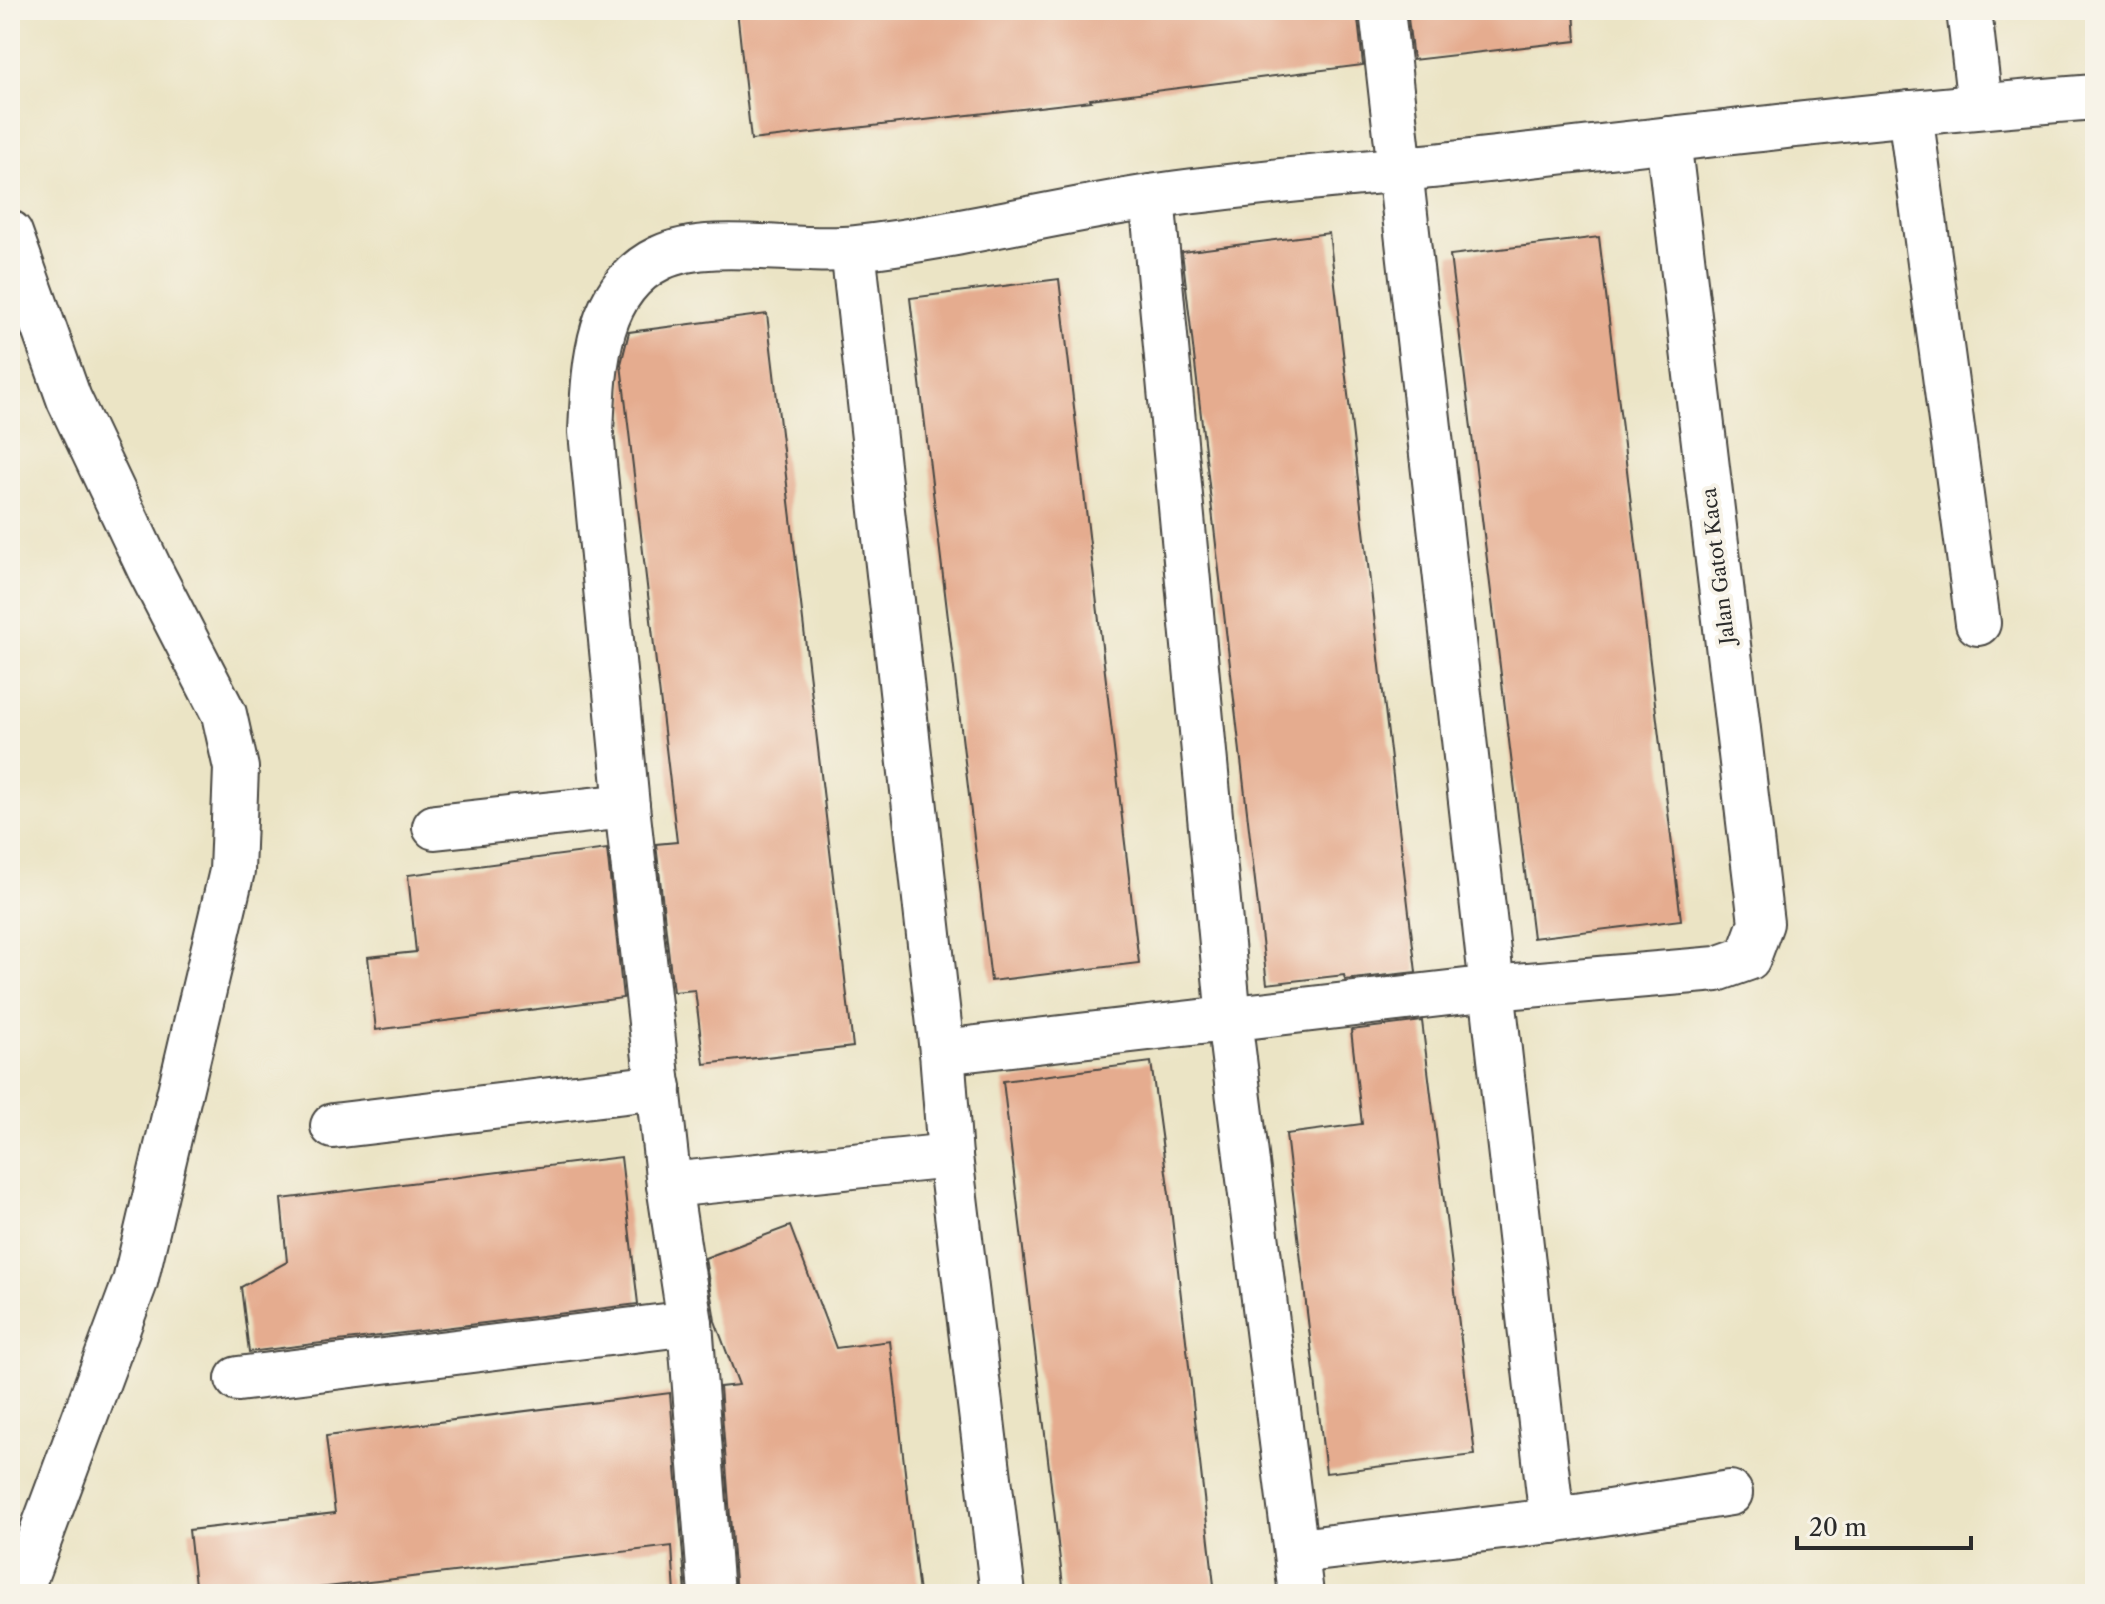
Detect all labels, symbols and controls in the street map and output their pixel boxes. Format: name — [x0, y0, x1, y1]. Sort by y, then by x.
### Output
street label: Jalan Gatot Kaca — [1696, 486, 1740, 648]
scale bar — [1797, 1500, 1971, 1550]
text: 20 m — [1809, 1513, 1867, 1542]

